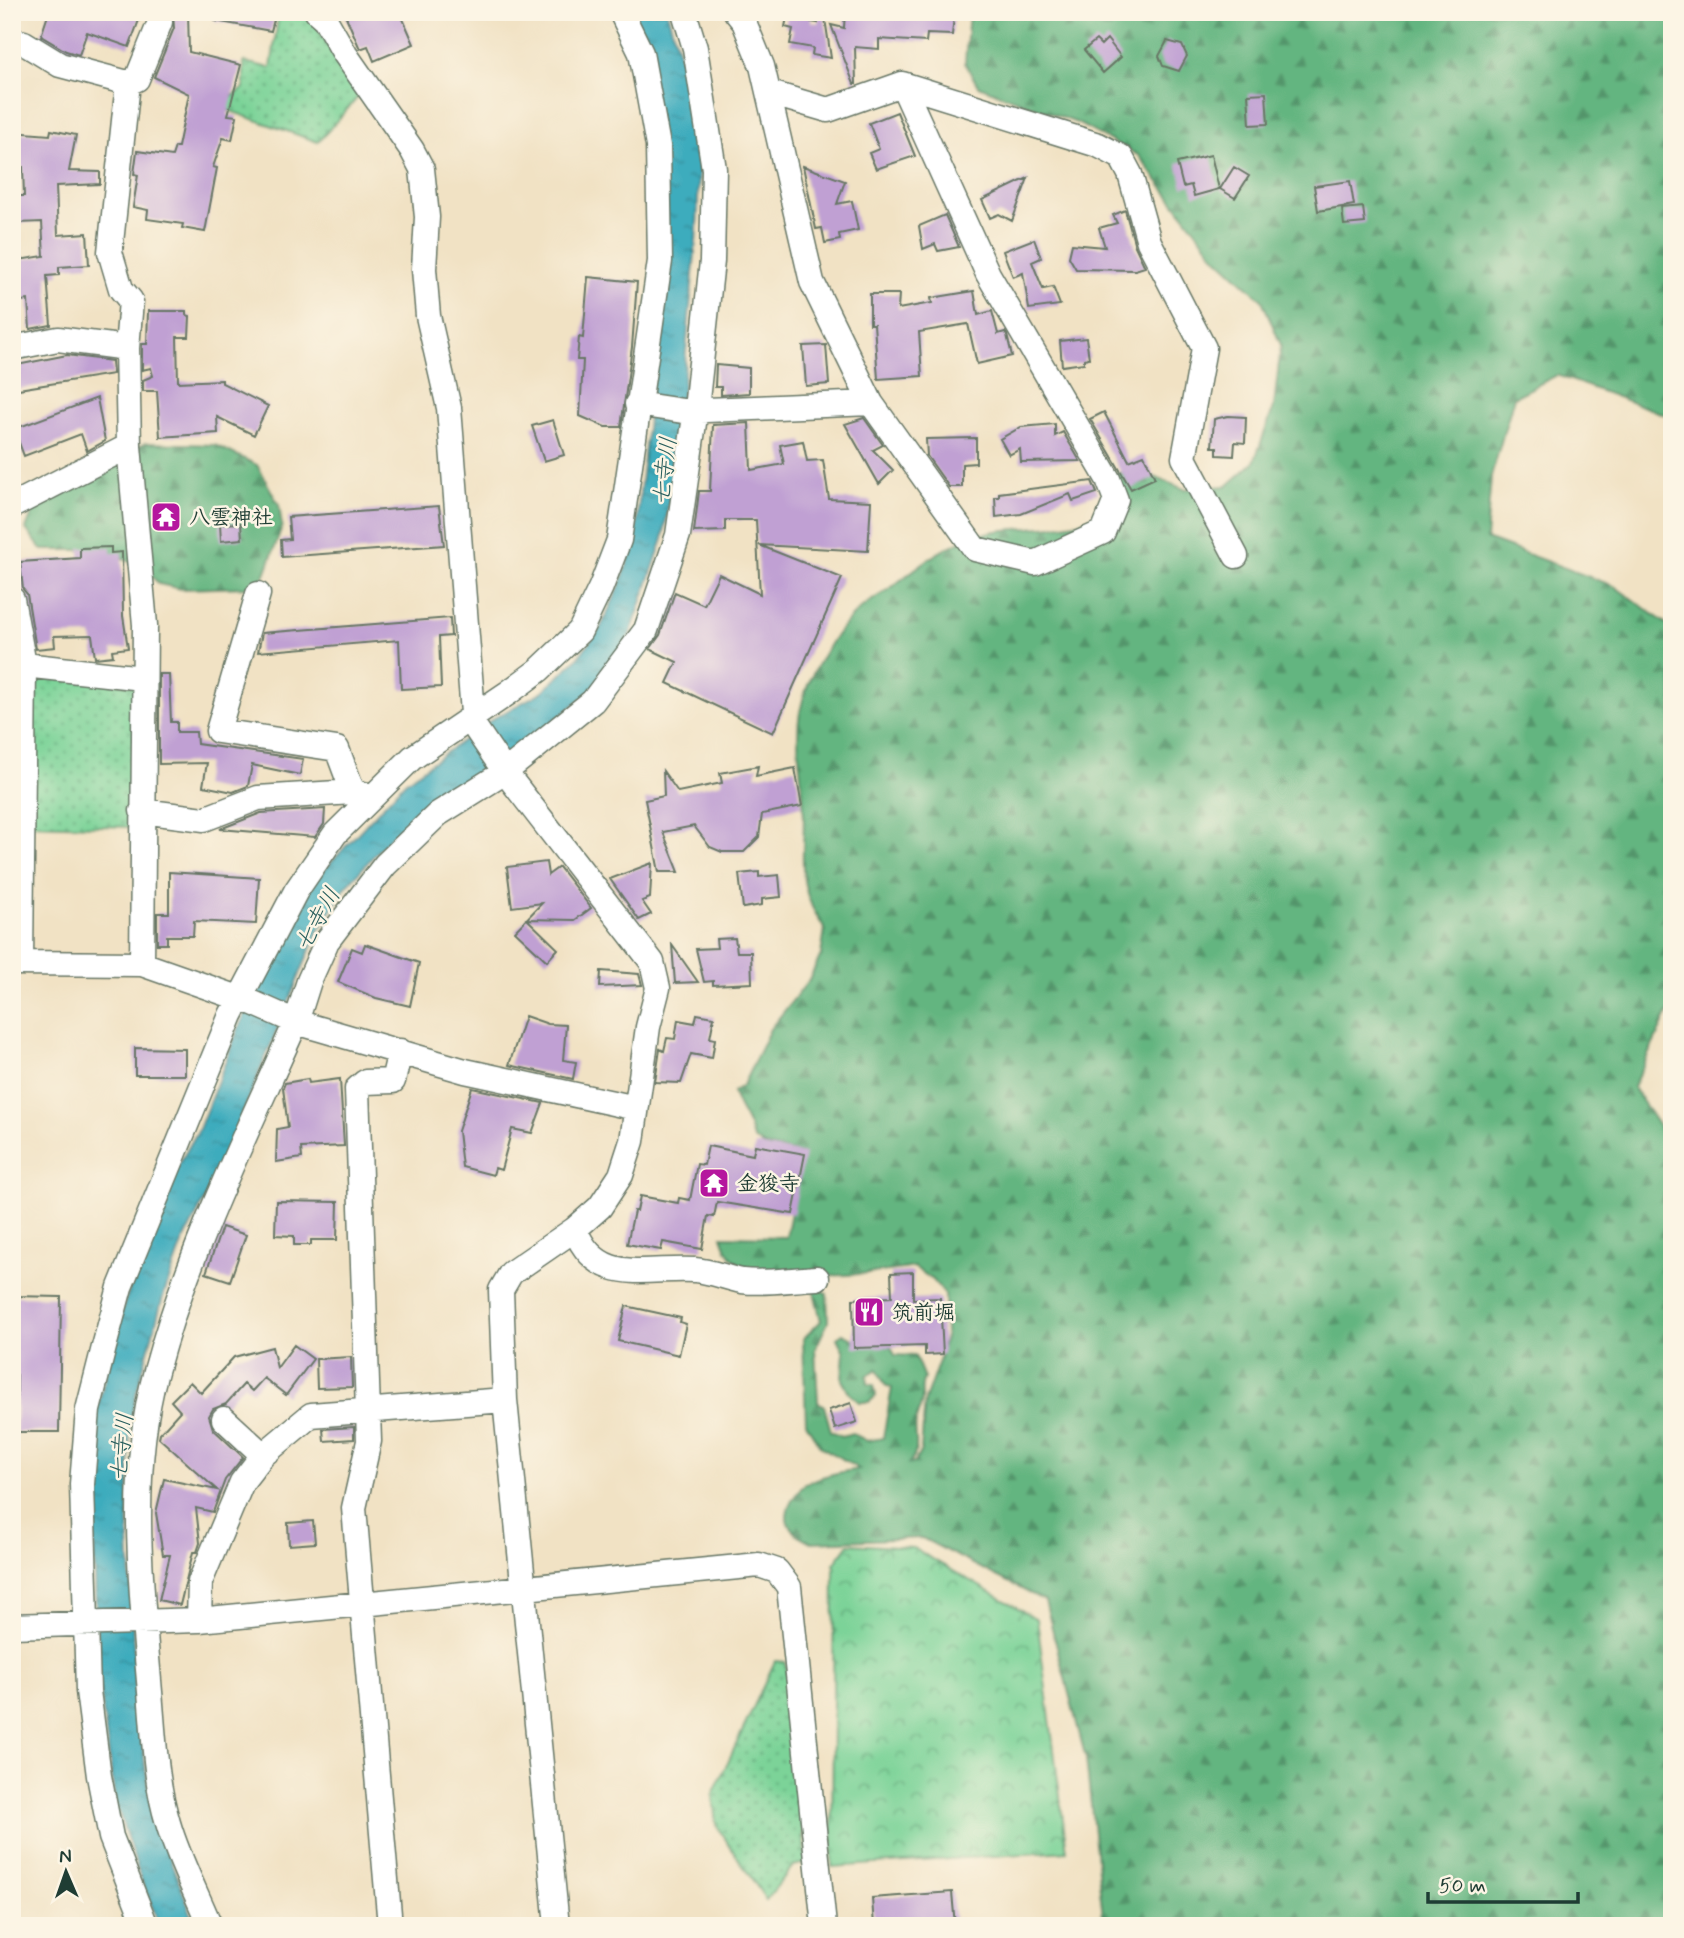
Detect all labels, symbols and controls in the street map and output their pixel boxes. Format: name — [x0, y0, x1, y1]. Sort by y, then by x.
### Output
water label: 七寺川 — [647, 435, 685, 507]
temple icon: 八雲神社 — [149, 500, 183, 534]
place label: 八雲神社 — [189, 504, 273, 532]
water label: 七寺川 — [289, 883, 349, 957]
temple icon: 金狻寺 — [697, 1166, 731, 1200]
place label: 金狻寺 — [737, 1170, 800, 1198]
restaurant icon: 筑前堀 — [852, 1295, 886, 1329]
place label: 筑前堀 — [892, 1299, 955, 1327]
water label: 七寺川 — [104, 1411, 142, 1483]
north arrow — [32, 1836, 102, 1906]
text: N — [59, 1844, 72, 1869]
scale bar — [1428, 1861, 1579, 1905]
text: 50 m — [1439, 1872, 1486, 1900]

